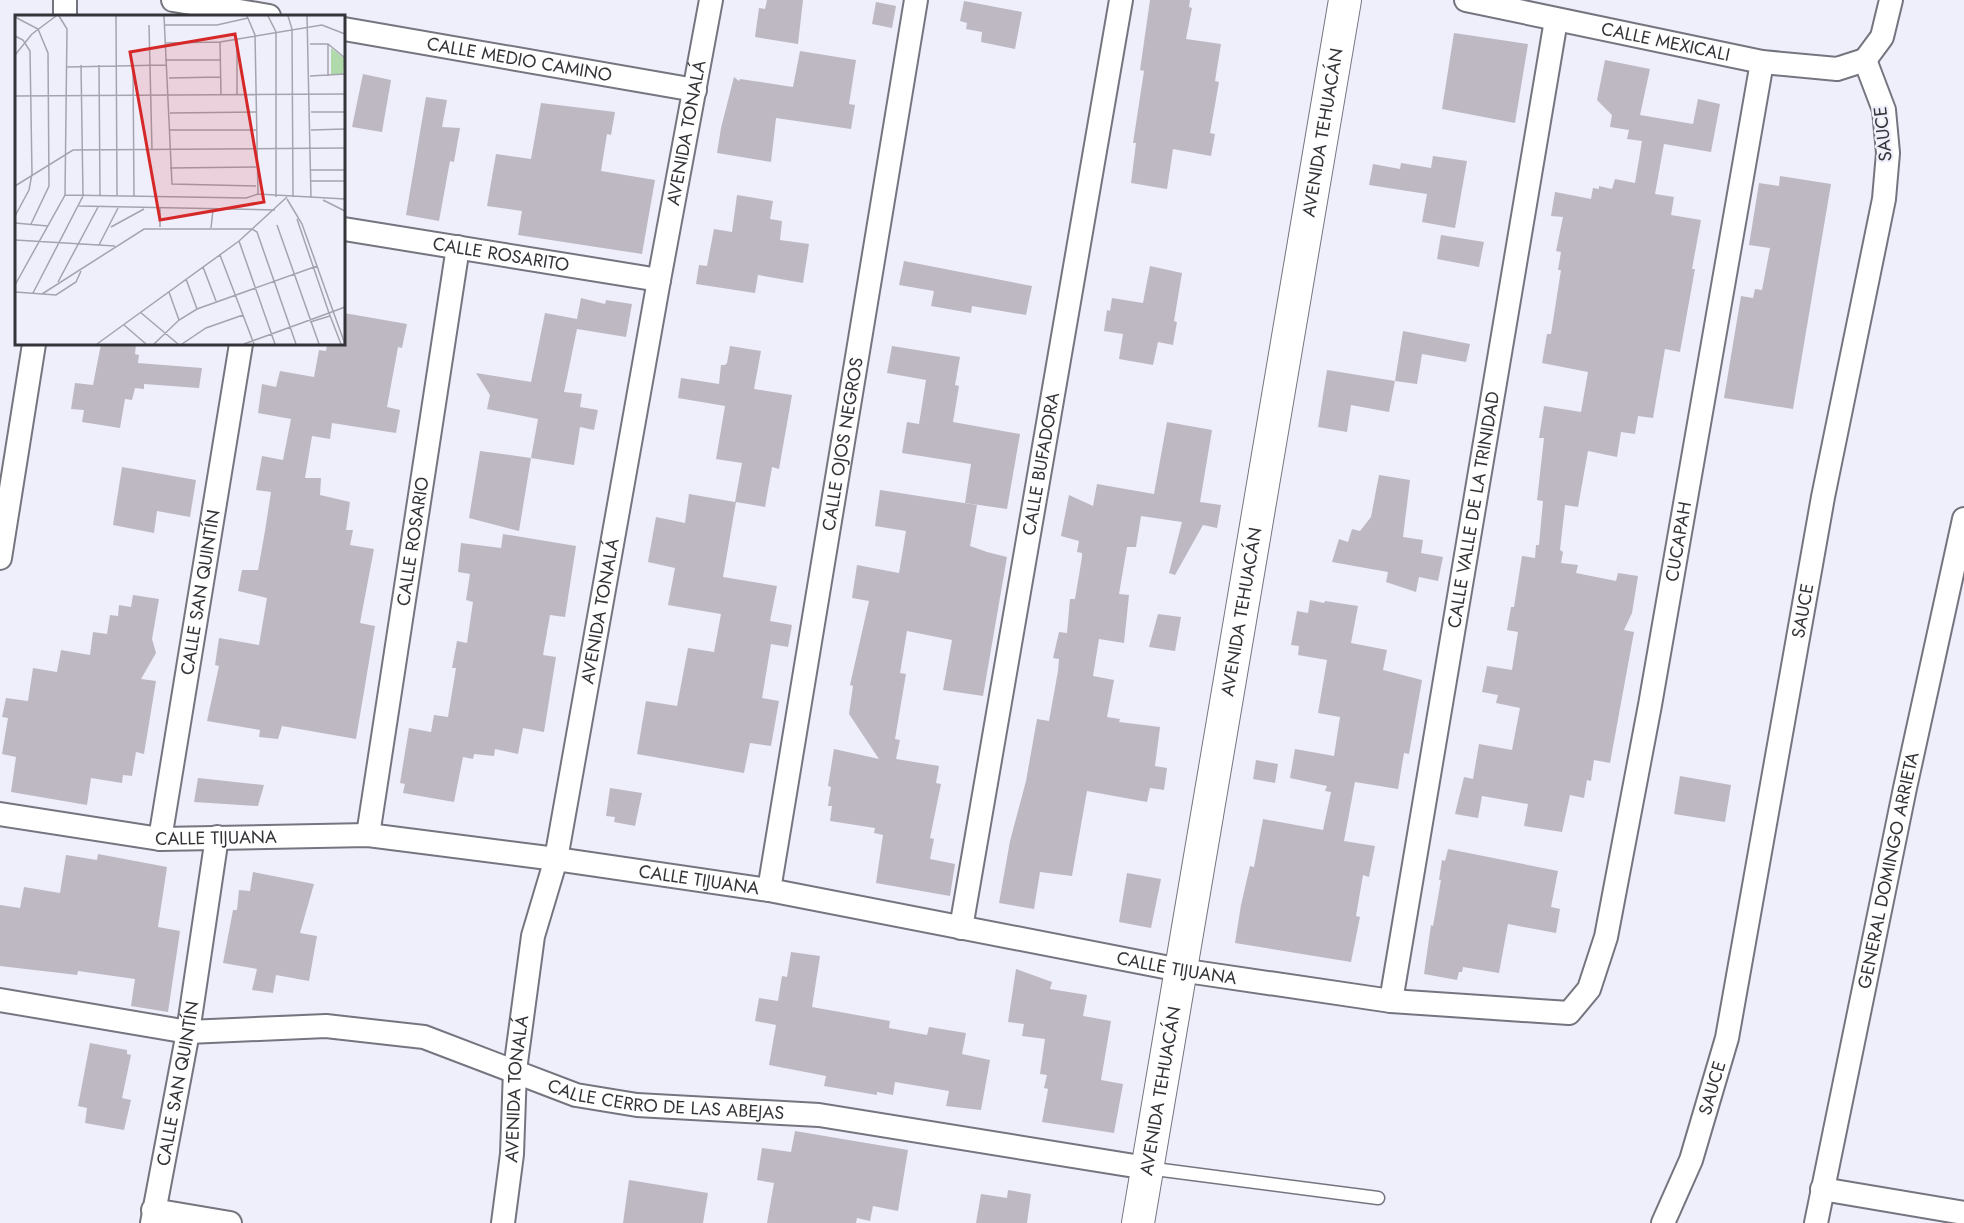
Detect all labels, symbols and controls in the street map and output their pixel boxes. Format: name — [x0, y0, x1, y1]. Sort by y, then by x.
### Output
inset map — [15, 15, 345, 345]
street label: CALLE MEXICALI — [1599, 16, 1732, 68]
street label: CALLE MEDIO CAMINO — [425, 31, 614, 88]
street label: AVENIDA TEHUACÁN — [1295, 46, 1350, 219]
street label: AVENIDA TONALÁ — [660, 58, 713, 208]
street label: SAUCE — [1867, 105, 1899, 163]
street label: CALLE ROSARITO — [431, 231, 571, 278]
street label: CALLE OJOS NEGROS — [816, 355, 870, 533]
street label: CALLE BUFADORA — [1016, 390, 1066, 537]
street label: CALLE VALLE DE LA TRINIDAD — [1441, 390, 1506, 630]
street label: CALLE ROSARIO — [390, 475, 436, 608]
street label: CUCAPAH — [1659, 500, 1698, 584]
street label: CALLE SAN QUINTÍN — [174, 508, 227, 677]
street label: AVENIDA TEHUACÁN — [1214, 525, 1269, 698]
street label: AVENIDA TONALÁ — [574, 536, 626, 686]
street label: SAUCE — [1785, 581, 1820, 640]
street label: GENERAL DOMINGO ARRIETA — [1851, 749, 1926, 991]
street label: CALLE TIJUANA — [155, 824, 277, 852]
street label: CALLE TIJUANA — [637, 858, 761, 901]
street label: CALLE TIJUANA — [1114, 945, 1239, 991]
street label: CALLE SAN QUINTÍN — [150, 999, 205, 1168]
street label: AVENIDA TEHUACÁN — [1133, 1004, 1187, 1177]
street label: AVENIDA TONALÁ — [498, 1014, 535, 1164]
street label: SAUCE — [1692, 1058, 1733, 1118]
street label: CALLE CERRO DE LAS ABEJAS — [544, 1072, 785, 1126]

